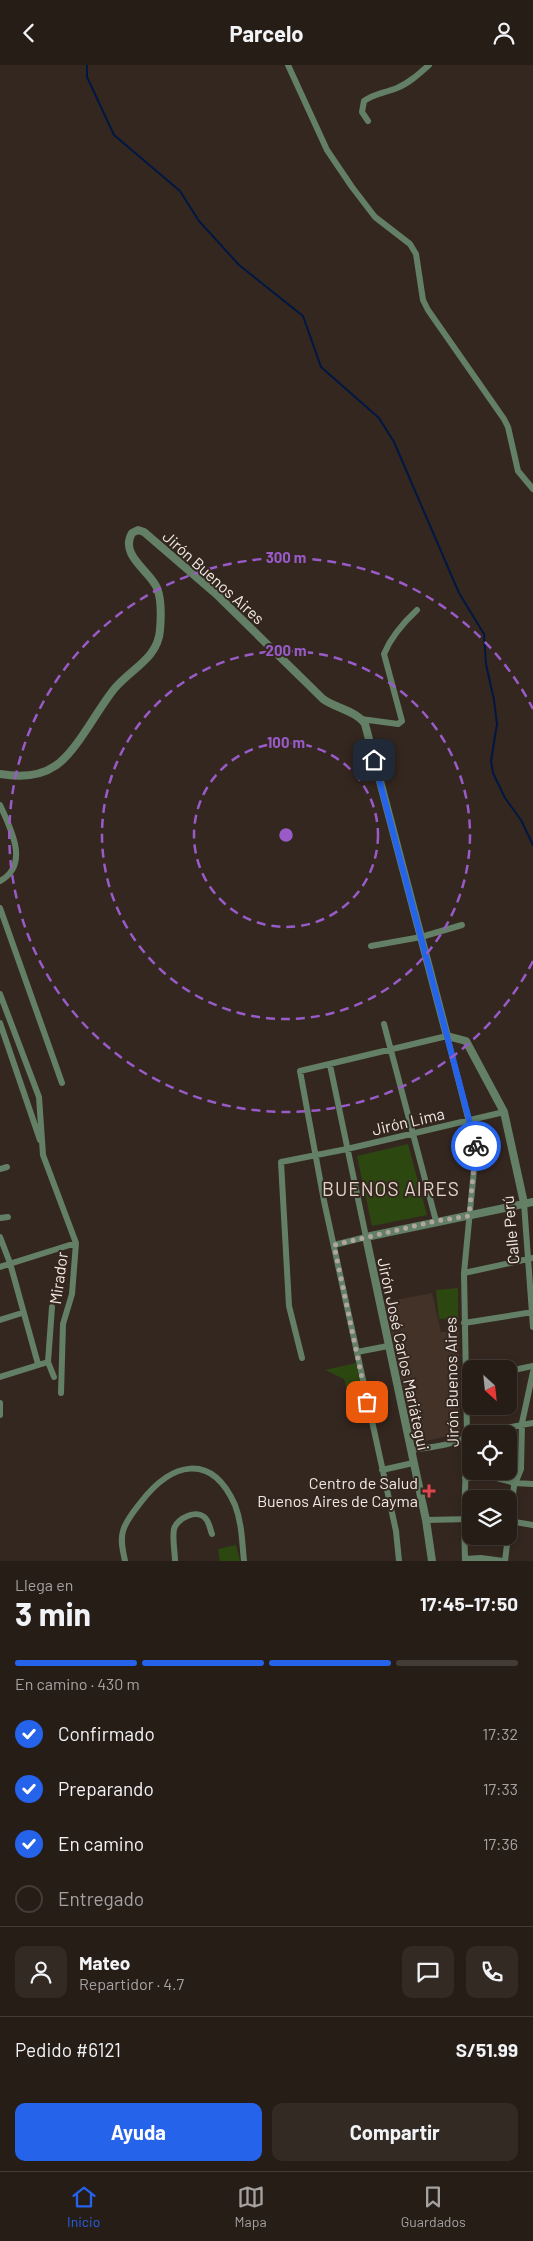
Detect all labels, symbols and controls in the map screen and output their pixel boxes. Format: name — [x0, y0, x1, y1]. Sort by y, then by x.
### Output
icon: back — [15, 19, 43, 47]
icon: person — [490, 19, 518, 47]
text: Parcelo — [229, 20, 304, 46]
street label: Jirón Buenos Aires — [159, 526, 269, 628]
text: 300 m — [266, 548, 306, 566]
text: 200 m — [265, 641, 307, 659]
text: 100 m — [267, 733, 305, 751]
pin — [353, 739, 395, 781]
icon: home — [360, 746, 388, 774]
centre of rings — [277, 826, 295, 844]
street label: Jirón Lima — [370, 1103, 446, 1139]
courier — [451, 1121, 501, 1171]
icon: bike — [462, 1132, 490, 1160]
district label: BUENOS AIRES — [322, 1177, 460, 1200]
street label: Calle Perú — [498, 1195, 522, 1265]
street label: Mirador — [45, 1250, 71, 1305]
street label: Jirón José Carlos Mariátegui — [374, 1256, 434, 1452]
street label: Jirón Buenos Aires — [440, 1317, 462, 1447]
north arrow — [462, 1360, 518, 1415]
map controls — [462, 1360, 517, 1545]
pin — [346, 1381, 388, 1423]
icon: bag — [353, 1388, 381, 1416]
button: locate — [462, 1425, 517, 1480]
place label: Centro de Salud Buenos Aires de Cayma — [257, 1473, 418, 1510]
marker: Centro de Salud Buenos Aires de Cayma — [422, 1484, 436, 1498]
button: layers — [462, 1490, 517, 1545]
text: Llega en — [15, 1575, 73, 1594]
text: 17:45–17:50 — [420, 1592, 518, 1615]
text: 3 min — [15, 1594, 91, 1632]
text: En camino · 430 m — [15, 1674, 140, 1693]
icon: check — [15, 1720, 43, 1748]
text: Confirmado — [58, 1722, 155, 1745]
text: 17:32 — [483, 1724, 518, 1743]
icon: check — [15, 1775, 43, 1803]
text: Preparando — [58, 1777, 154, 1800]
text: 17:33 — [483, 1779, 518, 1798]
icon: check — [15, 1830, 43, 1858]
text: En camino — [58, 1832, 144, 1855]
text: 17:36 — [483, 1834, 518, 1853]
text: Entregado — [58, 1887, 144, 1910]
button: person — [15, 1946, 67, 1998]
button: chat — [402, 1946, 454, 1998]
button: phone — [466, 1946, 518, 1998]
text: Mateo — [79, 1951, 130, 1974]
text: Repartidor · 4.7 — [79, 1974, 184, 1993]
text: Pedido #6121 — [15, 2038, 121, 2061]
text: S/51.99 — [456, 2038, 518, 2061]
button: Ayuda — [15, 2103, 262, 2161]
button: Compartir — [272, 2103, 518, 2161]
tab: Inicio — [67, 2183, 100, 2230]
tab: Mapa — [235, 2183, 267, 2230]
tab: Guardados — [401, 2183, 466, 2230]

